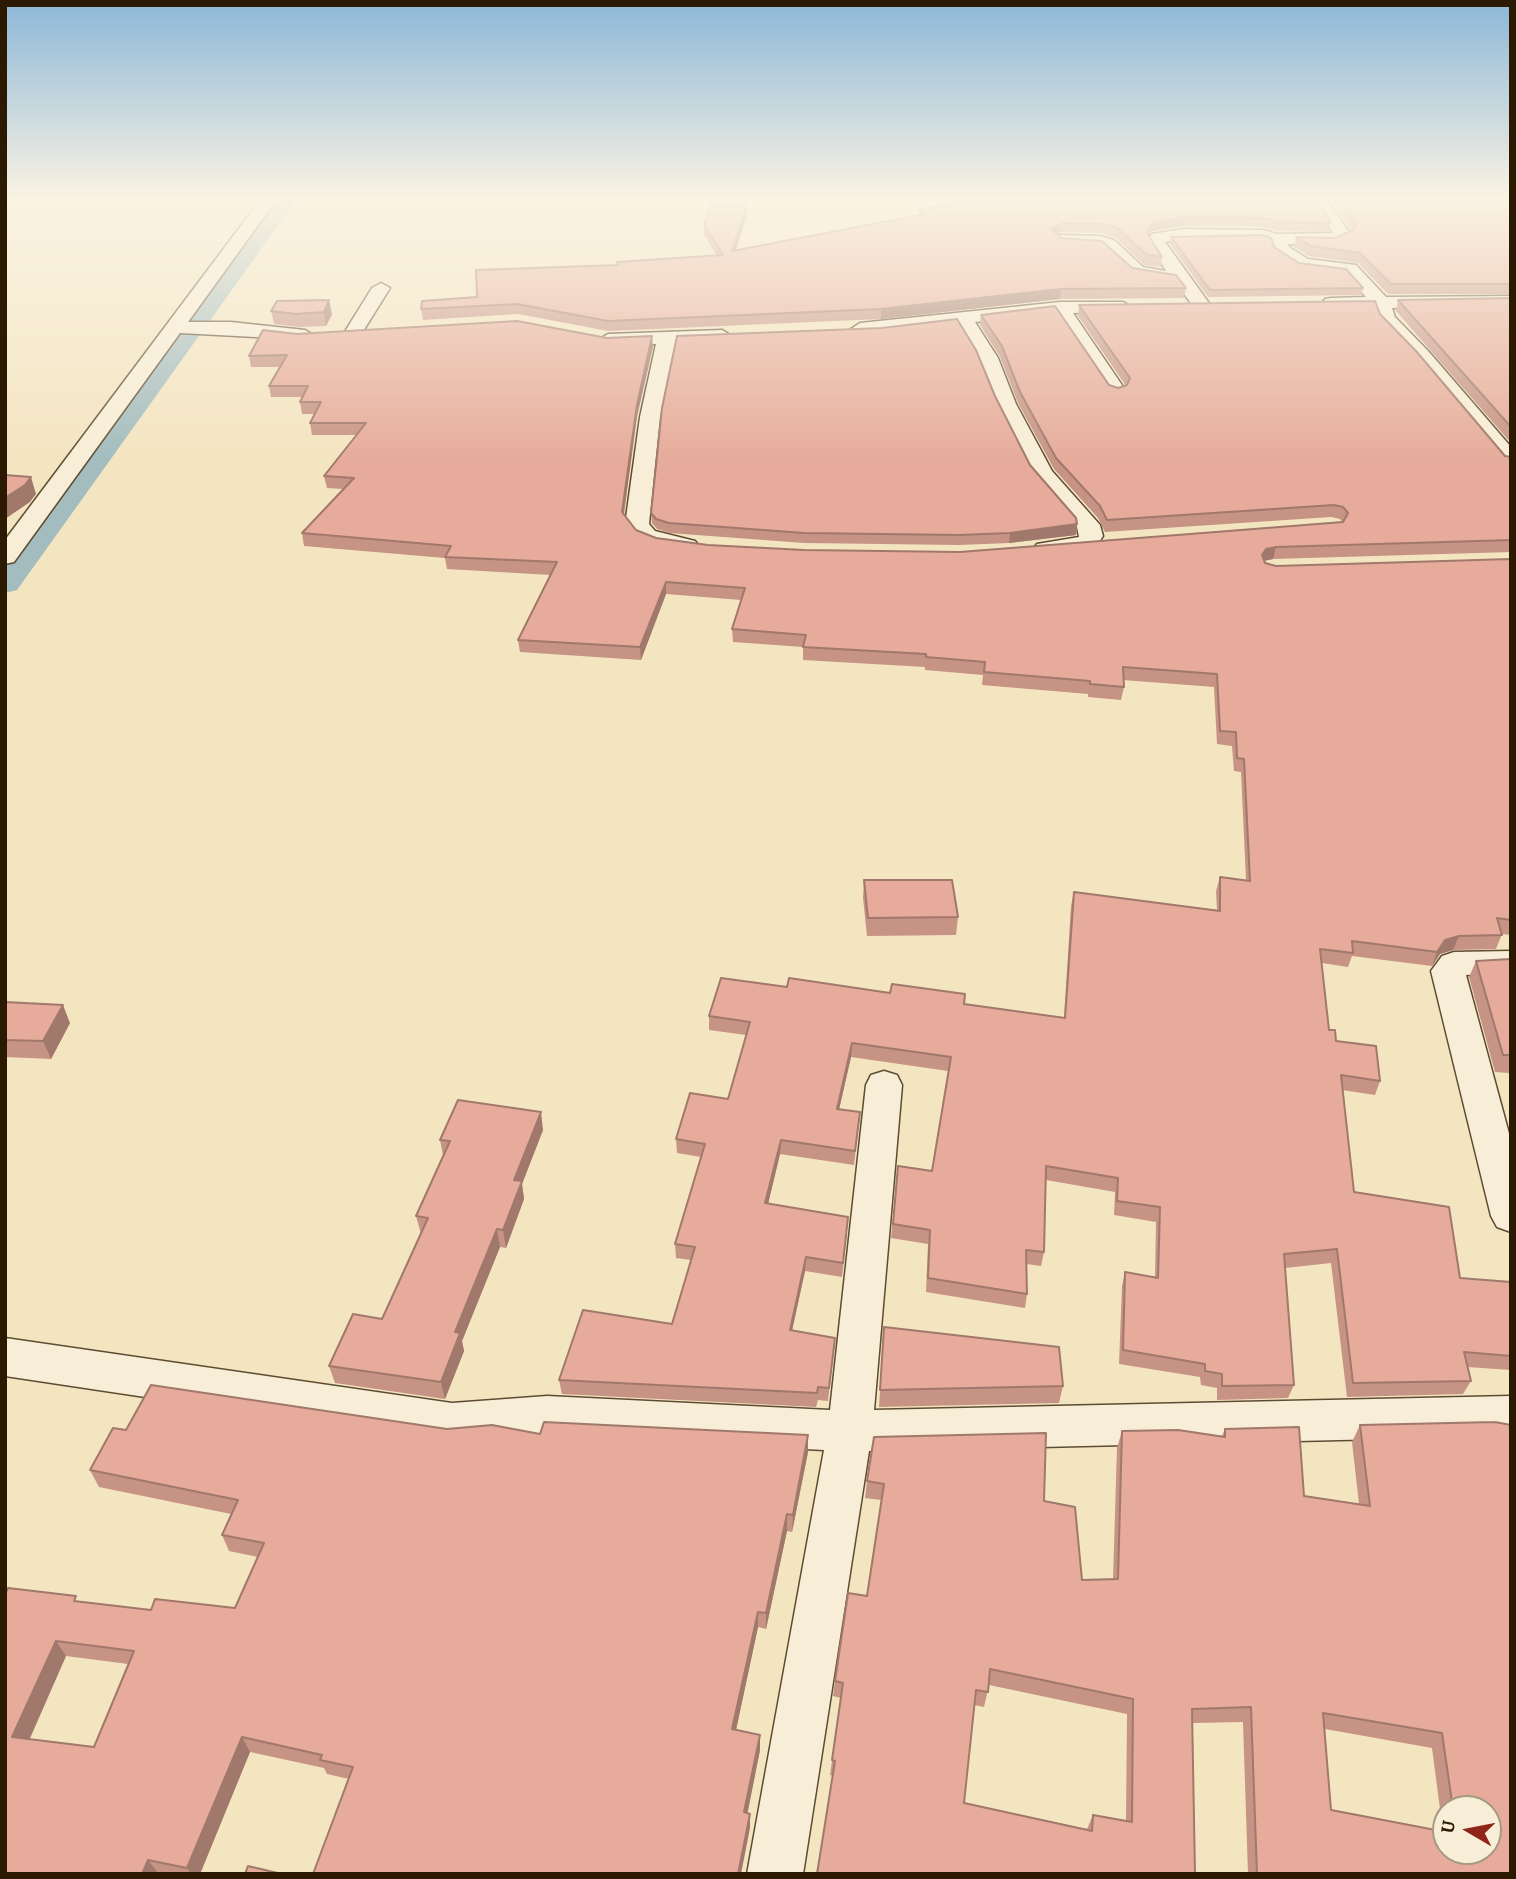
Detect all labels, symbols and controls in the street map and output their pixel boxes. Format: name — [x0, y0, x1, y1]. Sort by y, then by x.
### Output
north arrow — [1432, 1795, 1502, 1865]
text: U — [1434, 1818, 1462, 1835]

